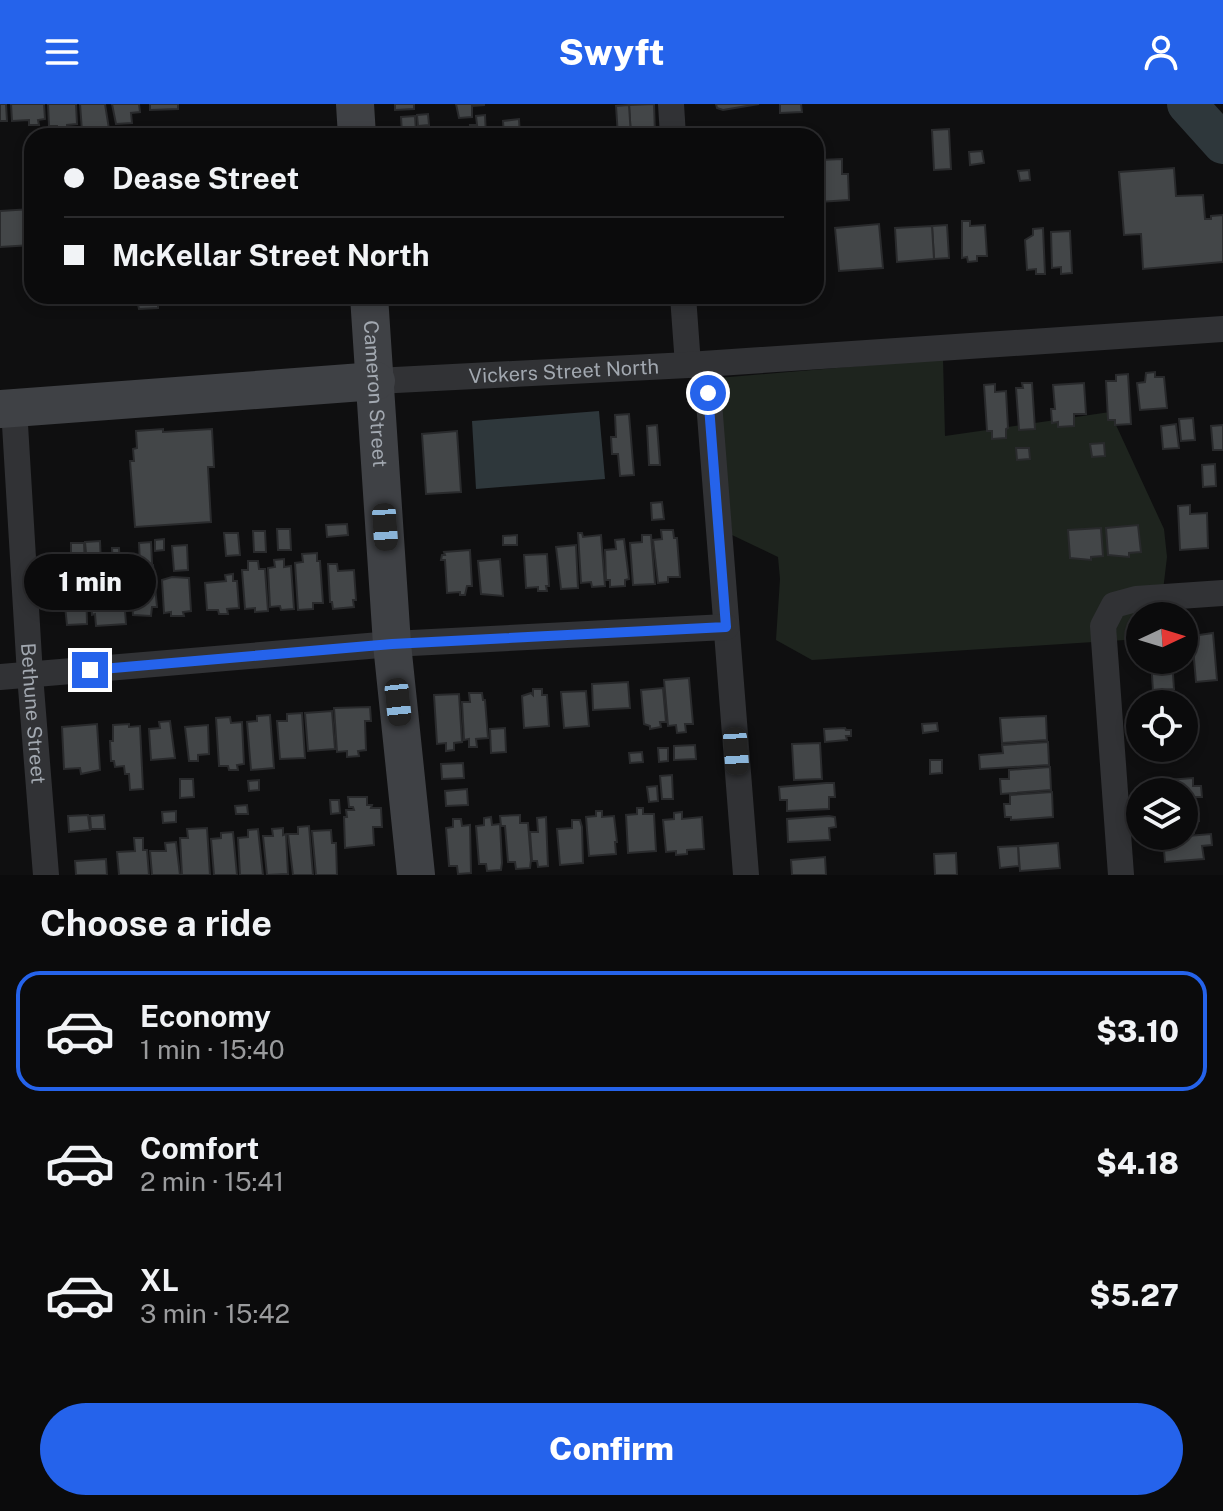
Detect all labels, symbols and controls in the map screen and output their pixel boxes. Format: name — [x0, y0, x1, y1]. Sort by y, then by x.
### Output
icon: menu — [40, 30, 84, 74]
icon: person — [1139, 30, 1183, 74]
text: Swyft — [559, 31, 664, 73]
text: Dease Street — [112, 160, 299, 196]
text: McKellar Street North — [112, 237, 430, 273]
street label: Cameron Street — [359, 320, 392, 468]
street label: Vickers Street North — [468, 355, 659, 388]
route start — [690, 375, 726, 411]
car — [371, 502, 399, 552]
callout: 1 min — [24, 554, 156, 610]
text: 1 min — [58, 566, 122, 597]
north arrow — [1126, 602, 1198, 674]
map controls — [1126, 602, 1198, 850]
street label: Bethune Street — [16, 642, 51, 785]
route end — [72, 652, 108, 688]
car — [384, 677, 412, 727]
button: locate — [1126, 690, 1198, 762]
car — [722, 726, 750, 776]
button: layers — [1126, 778, 1198, 850]
text: Choose a ride — [40, 902, 272, 944]
icon: car — [44, 995, 116, 1067]
text: Economy — [140, 998, 271, 1034]
text: $3.10 — [1096, 1013, 1179, 1049]
text: 1 min · 15:40 — [140, 1034, 285, 1065]
icon: car — [44, 1127, 116, 1199]
text: Comfort — [140, 1130, 259, 1166]
text: $4.18 — [1096, 1145, 1179, 1181]
text: 2 min · 15:41 — [140, 1166, 284, 1197]
icon: car — [44, 1259, 116, 1331]
text: XL — [140, 1262, 179, 1298]
text: $5.27 — [1090, 1277, 1179, 1313]
text: 3 min · 15:42 — [140, 1298, 290, 1329]
button: Confirm — [40, 1403, 1183, 1495]

